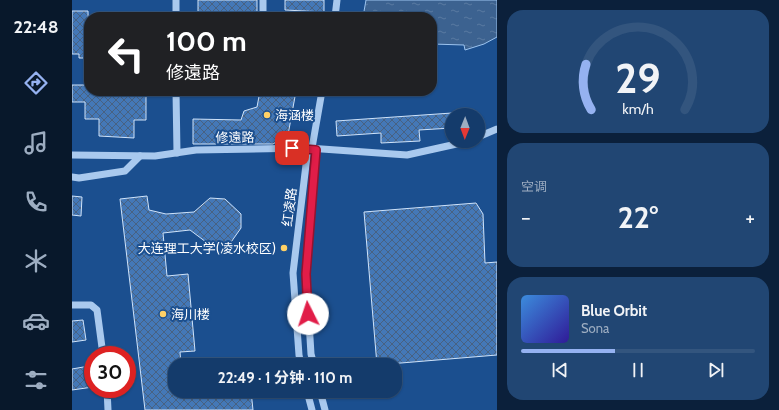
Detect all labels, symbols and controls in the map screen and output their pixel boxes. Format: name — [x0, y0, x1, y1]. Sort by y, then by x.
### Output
text: 22:48 — [13, 16, 59, 38]
text: 100 m — [166, 24, 247, 58]
icon: left — [100, 28, 152, 80]
text: 29 — [615, 52, 661, 102]
text: 修遠路 — [166, 62, 220, 84]
icon: directions — [22, 69, 50, 97]
text: km/h — [622, 99, 654, 117]
place label: 海涵楼 — [275, 107, 314, 123]
north arrow — [445, 108, 485, 148]
map controls — [445, 108, 485, 148]
marker: 海涵楼 — [262, 110, 272, 120]
icon: music — [22, 129, 50, 157]
street label: 修遠路 — [215, 129, 255, 145]
pin — [275, 131, 309, 165]
icon: arrive — [281, 137, 303, 159]
text: 空调 — [521, 178, 547, 194]
street label: 红凌路 — [279, 187, 299, 227]
icon: phone — [22, 188, 50, 216]
text: 22° — [618, 199, 658, 236]
text: − — [521, 204, 531, 231]
text: + — [745, 204, 755, 231]
place label: 大连理工大学(凌水校区) — [138, 240, 276, 256]
marker: 大连理工大学(凌水校区) — [279, 243, 289, 253]
icon: climate — [22, 247, 50, 275]
position arrow — [287, 293, 329, 335]
text: Blue Orbit — [581, 302, 647, 320]
place label: 海川楼 — [171, 306, 210, 322]
icon: car — [22, 307, 50, 335]
marker: 海川楼 — [158, 309, 168, 319]
text: Sona — [581, 320, 609, 336]
speed limit sign: 30 — [84, 346, 136, 398]
icon: previous — [549, 359, 571, 381]
icon: pause — [627, 359, 649, 381]
icon: next — [705, 359, 727, 381]
icon: filters — [22, 366, 50, 394]
text: 22:49 · 1 分钟 · 110 m — [218, 369, 352, 387]

